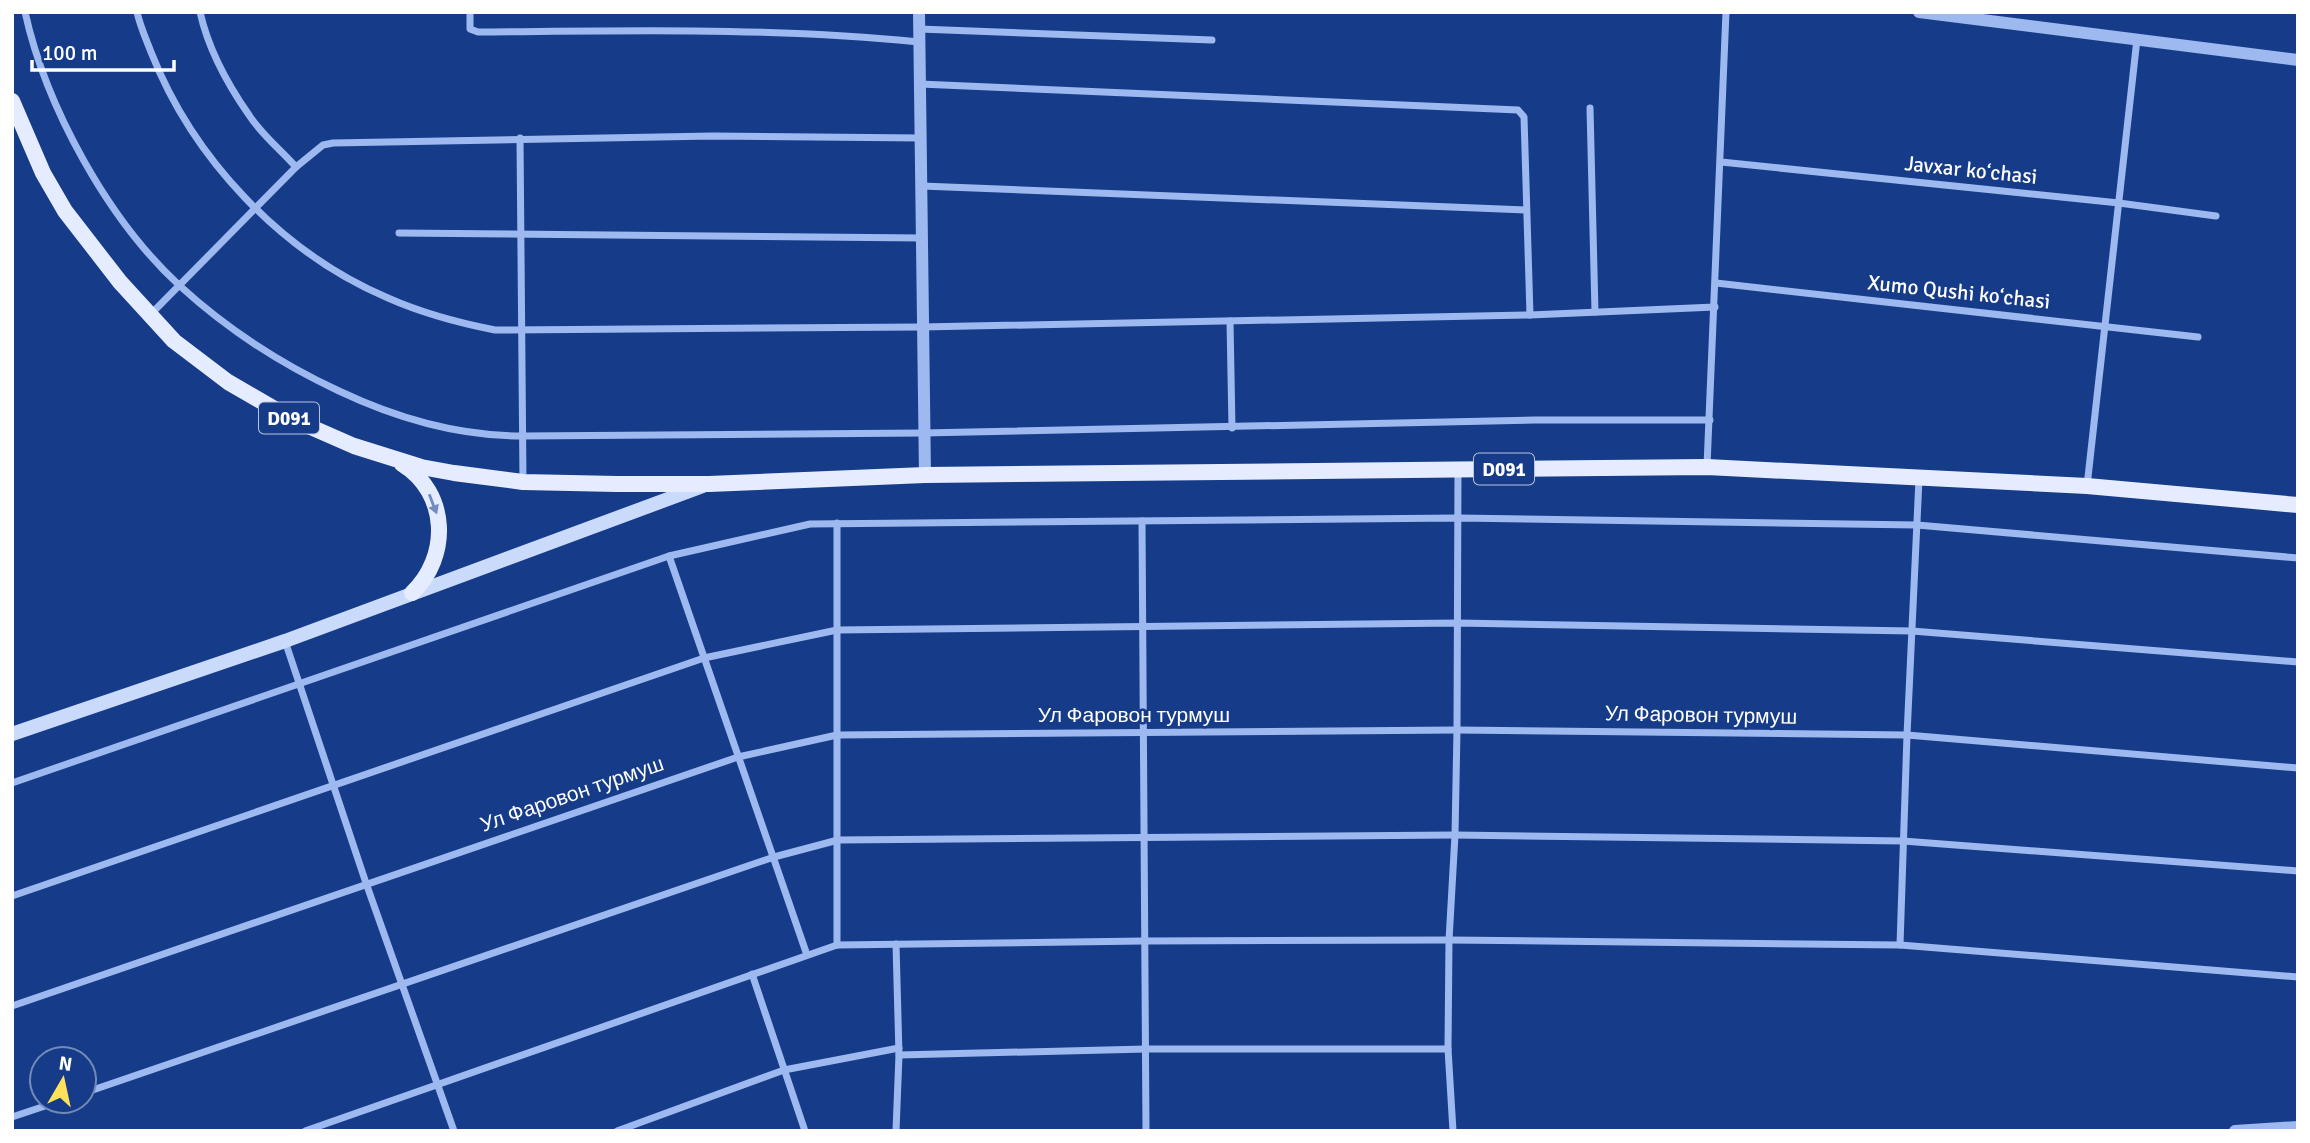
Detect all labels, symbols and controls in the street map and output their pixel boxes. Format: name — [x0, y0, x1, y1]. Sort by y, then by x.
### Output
scale bar — [32, 28, 173, 72]
text: 100 m — [42, 40, 97, 66]
street label: Javxar koʻchasi — [1903, 150, 2039, 190]
street label: Xumo Qushi koʻchasi — [1866, 269, 2052, 315]
road number: D091 — [259, 402, 319, 434]
road number: D091 — [1474, 454, 1534, 484]
one-way arrow — [428, 494, 439, 515]
street label: Ул Фаровон турмуш — [1605, 700, 1797, 730]
street label: Ул Фаровон турмуш — [1038, 702, 1230, 728]
street label: Ул Фаровон турмуш — [477, 750, 667, 838]
north arrow — [28, 1045, 98, 1115]
text: N — [57, 1051, 74, 1077]

